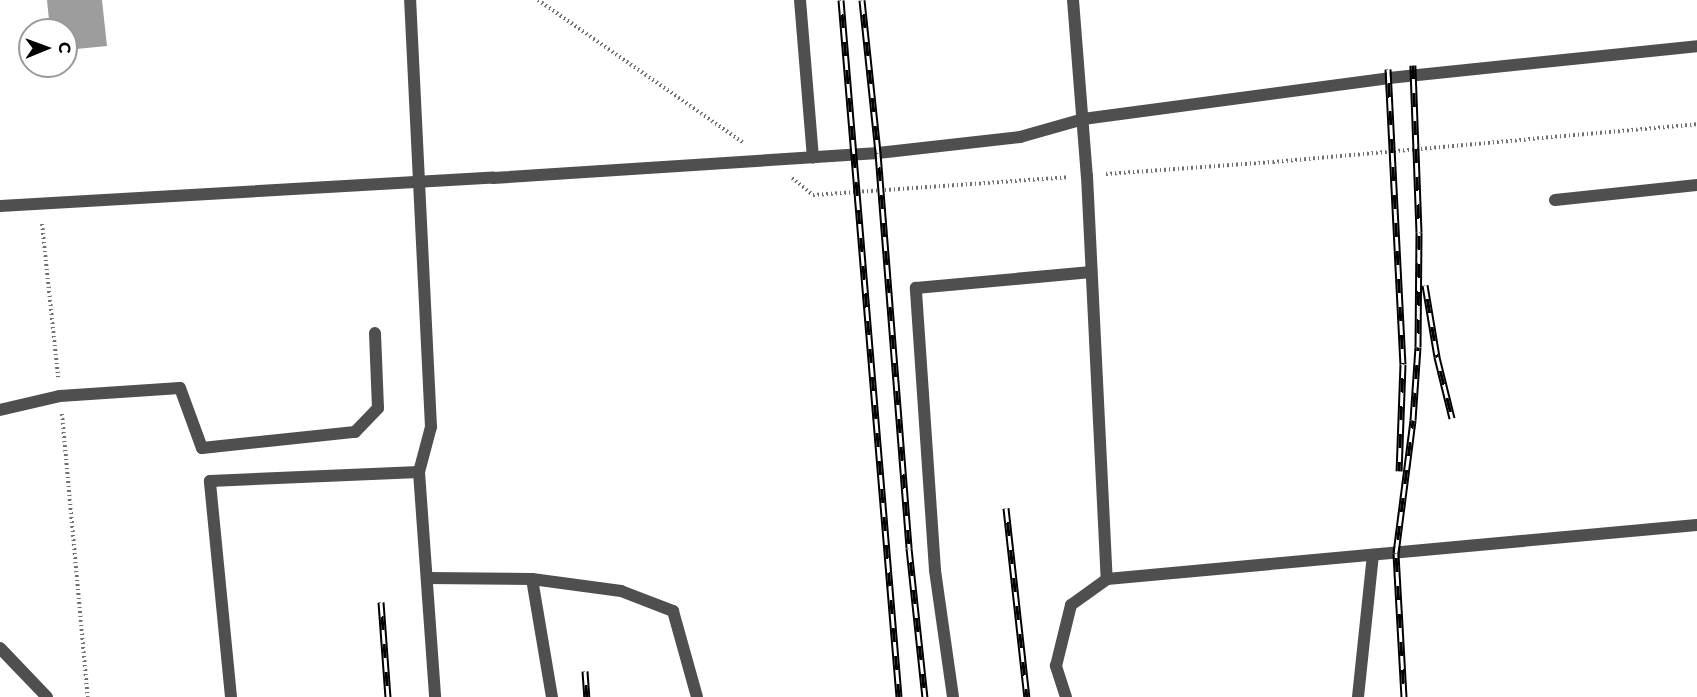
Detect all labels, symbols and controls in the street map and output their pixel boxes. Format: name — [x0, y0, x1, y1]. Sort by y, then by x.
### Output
north arrow — [18, 18, 78, 78]
text: С — [55, 42, 74, 54]

